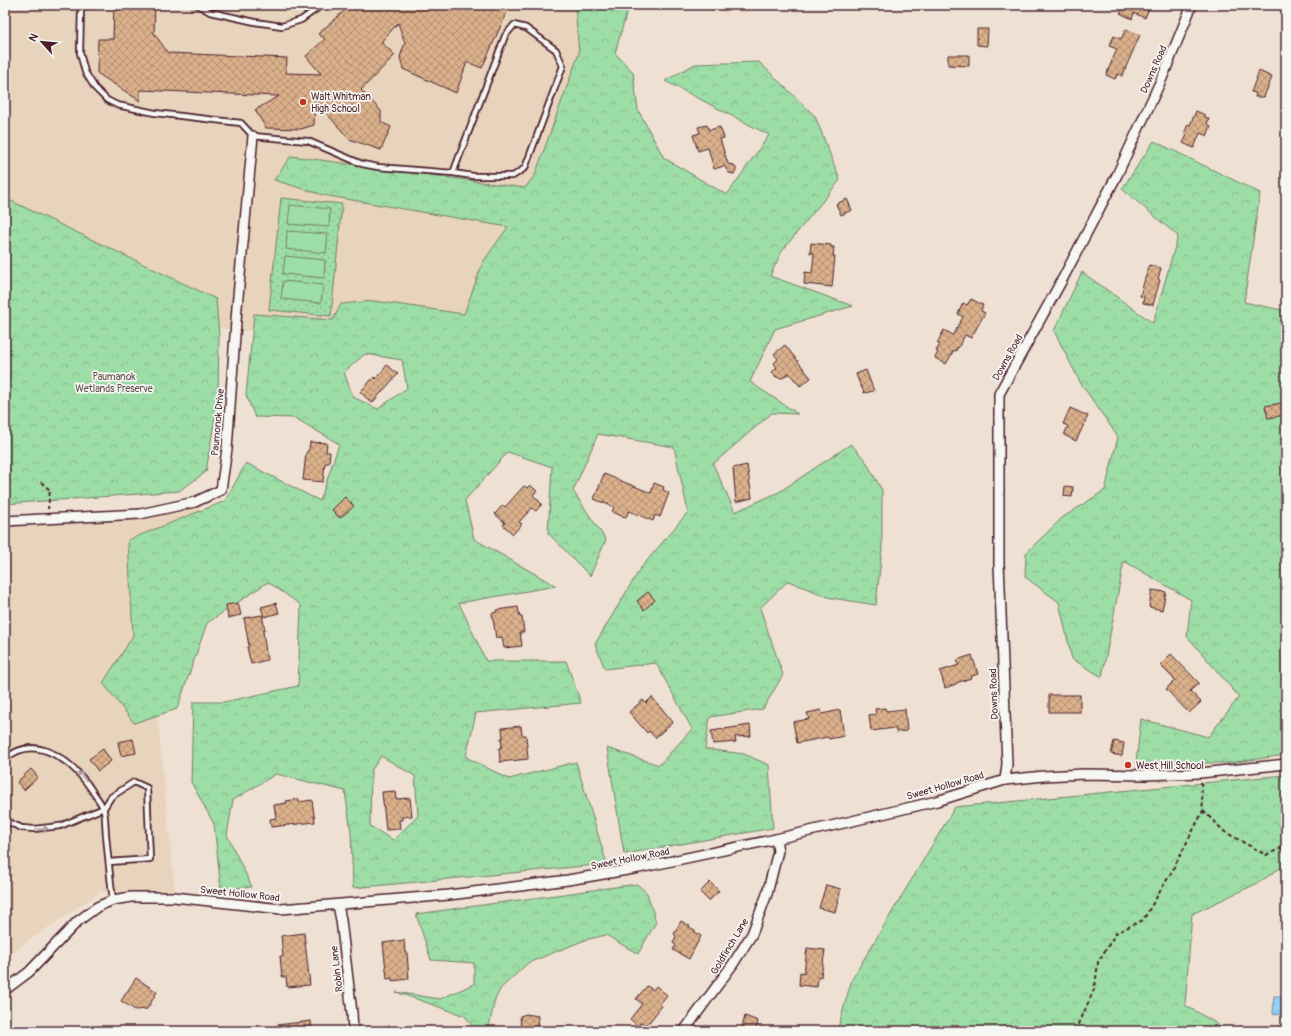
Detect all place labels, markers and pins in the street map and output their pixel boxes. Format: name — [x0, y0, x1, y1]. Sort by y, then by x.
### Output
place label: Walt Whitman High School — [311, 91, 371, 115]
marker: Walt Whitman High School — [298, 97, 308, 107]
marker: West Hill School — [1123, 760, 1133, 770]
place label: West Hill School — [1136, 760, 1204, 772]

